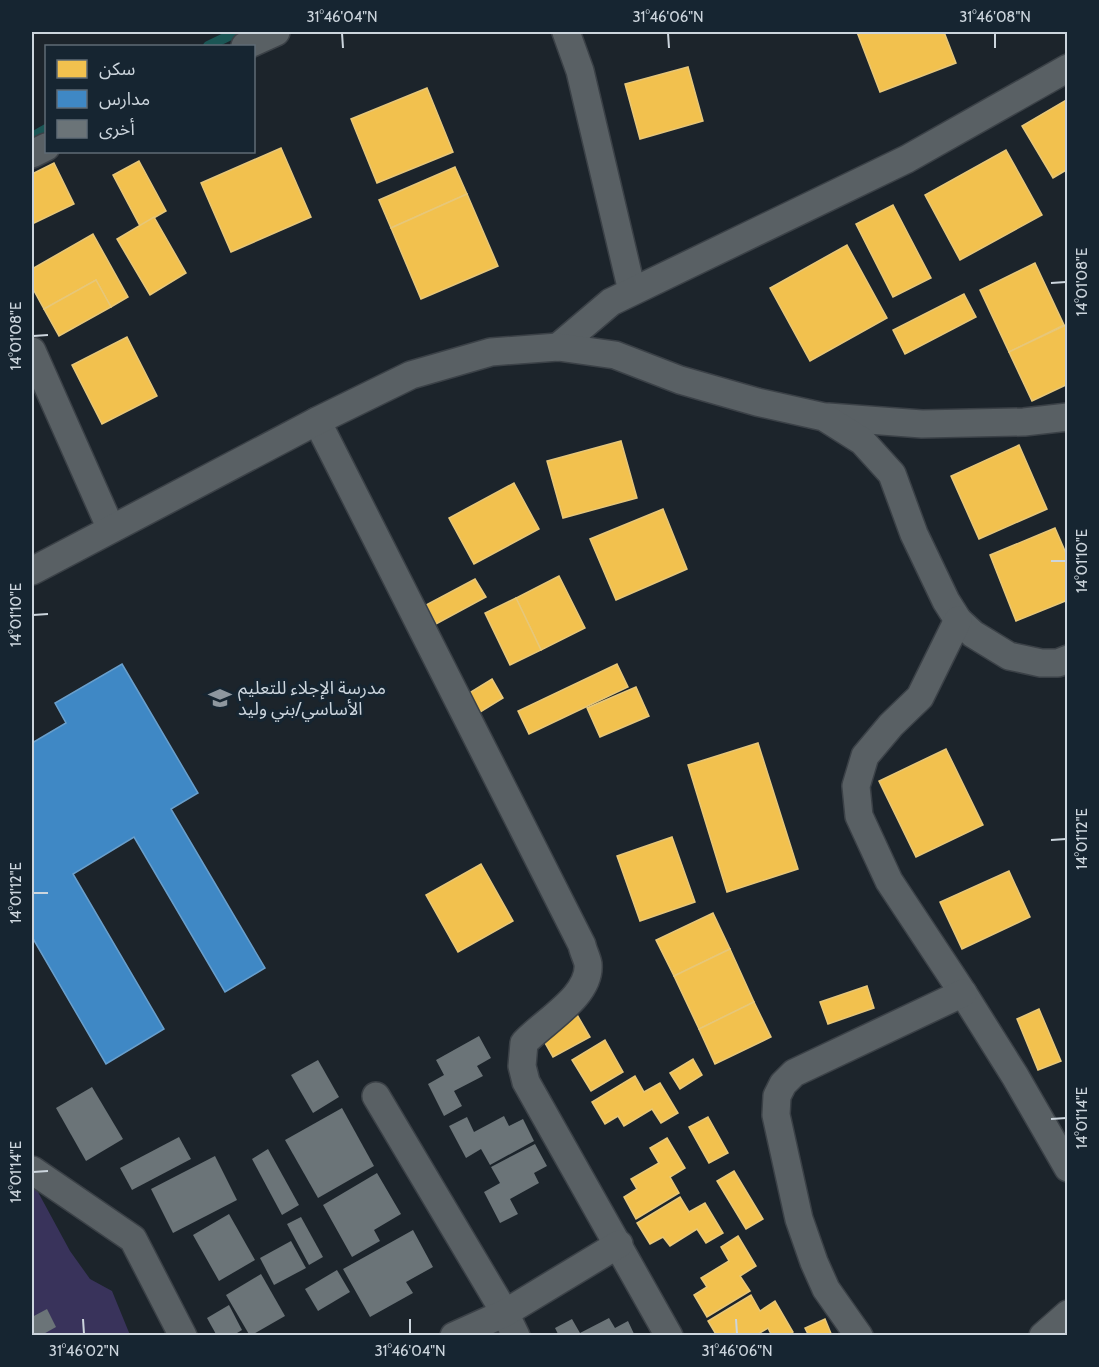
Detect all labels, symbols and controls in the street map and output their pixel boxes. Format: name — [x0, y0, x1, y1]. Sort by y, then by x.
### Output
text: 31°46'04"N — [306, 8, 378, 26]
text: 31°46'06"N — [632, 8, 704, 26]
text: 31°46'08"N — [959, 8, 1031, 26]
legend — [45, 45, 255, 153]
text: سكن — [99, 58, 135, 80]
text: مدارس — [99, 88, 150, 110]
text: أخرى — [99, 118, 135, 140]
text: 14°01'08"E — [1073, 248, 1091, 316]
text: 14°01'08"E — [7, 302, 25, 370]
text: 14°01'10"E — [1073, 529, 1091, 593]
text: 14°01'10"E — [7, 583, 25, 647]
place label: مدرسة الإجلاء للتعليم الأساسي/بني وليد — [238, 677, 386, 722]
school or university icon: مدرسة الإجلاء للتعليم الأساسي/بني وليد — [207, 685, 233, 711]
text: 14°01'12"E — [1073, 808, 1091, 870]
text: 14°01'12"E — [7, 862, 25, 924]
text: 14°01'14"E — [1073, 1087, 1091, 1149]
text: 14°01'14"E — [7, 1141, 25, 1203]
text: 31°46'02"N — [49, 1342, 119, 1360]
text: 31°46'04"N — [374, 1342, 446, 1360]
text: 31°46'06"N — [701, 1342, 773, 1360]

